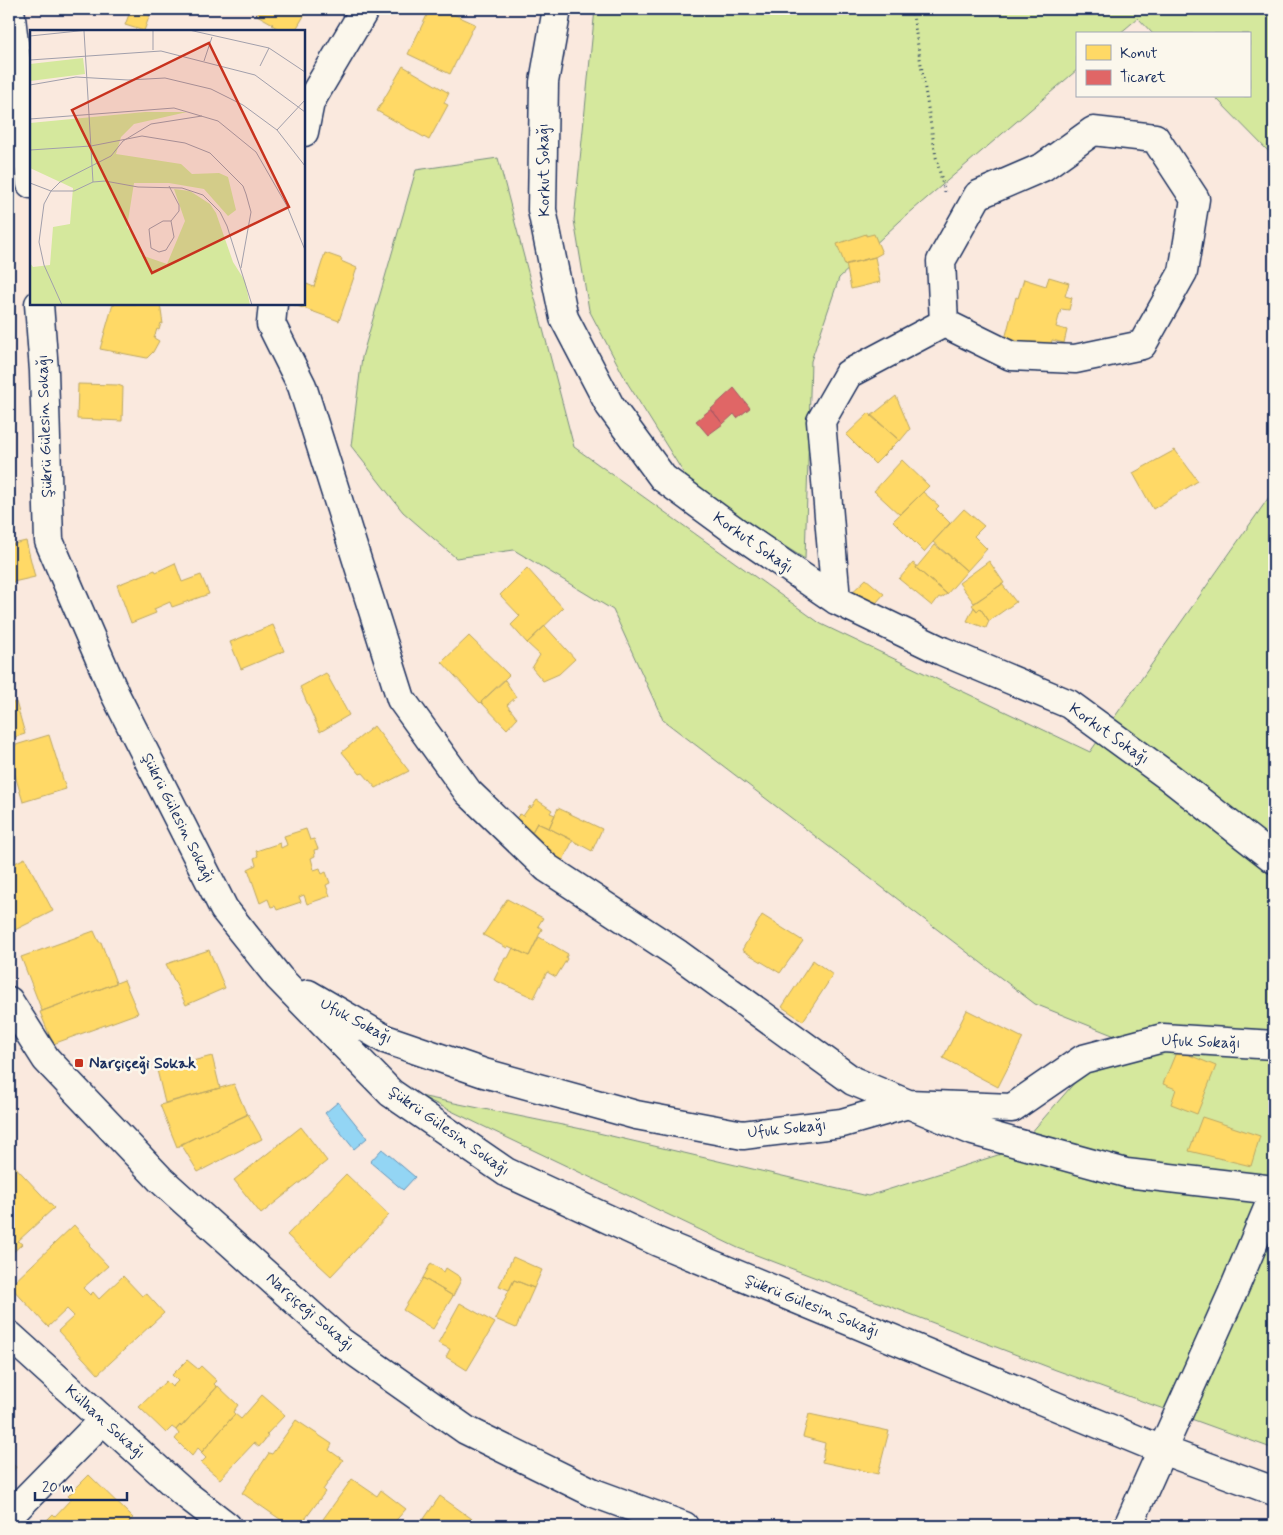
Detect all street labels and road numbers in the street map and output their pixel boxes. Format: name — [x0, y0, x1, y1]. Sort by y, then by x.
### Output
street label: Korkut Sokağı — [533, 123, 555, 217]
street label: Şükrü Gülesin Sokağı — [32, 354, 58, 498]
street label: Korkut Sokağı — [709, 508, 797, 578]
street label: Korkut Sokağı — [1065, 699, 1153, 769]
street label: Şükrü Gülesin Sokağı — [136, 749, 220, 887]
street label: Ufuk Sokağı — [316, 993, 396, 1049]
street label: Ufuk Sokağı — [1161, 1030, 1241, 1054]
street label: Şükrü Gülesin Sokağı — [384, 1081, 514, 1181]
street label: Ufuk Sokağı — [747, 1114, 827, 1144]
street label: Narçiçeği Sokağı — [262, 1268, 358, 1356]
street label: Şükrü Gülesin Sokağı — [742, 1269, 882, 1343]
street label: Külhan Sokağı — [60, 1380, 150, 1464]

